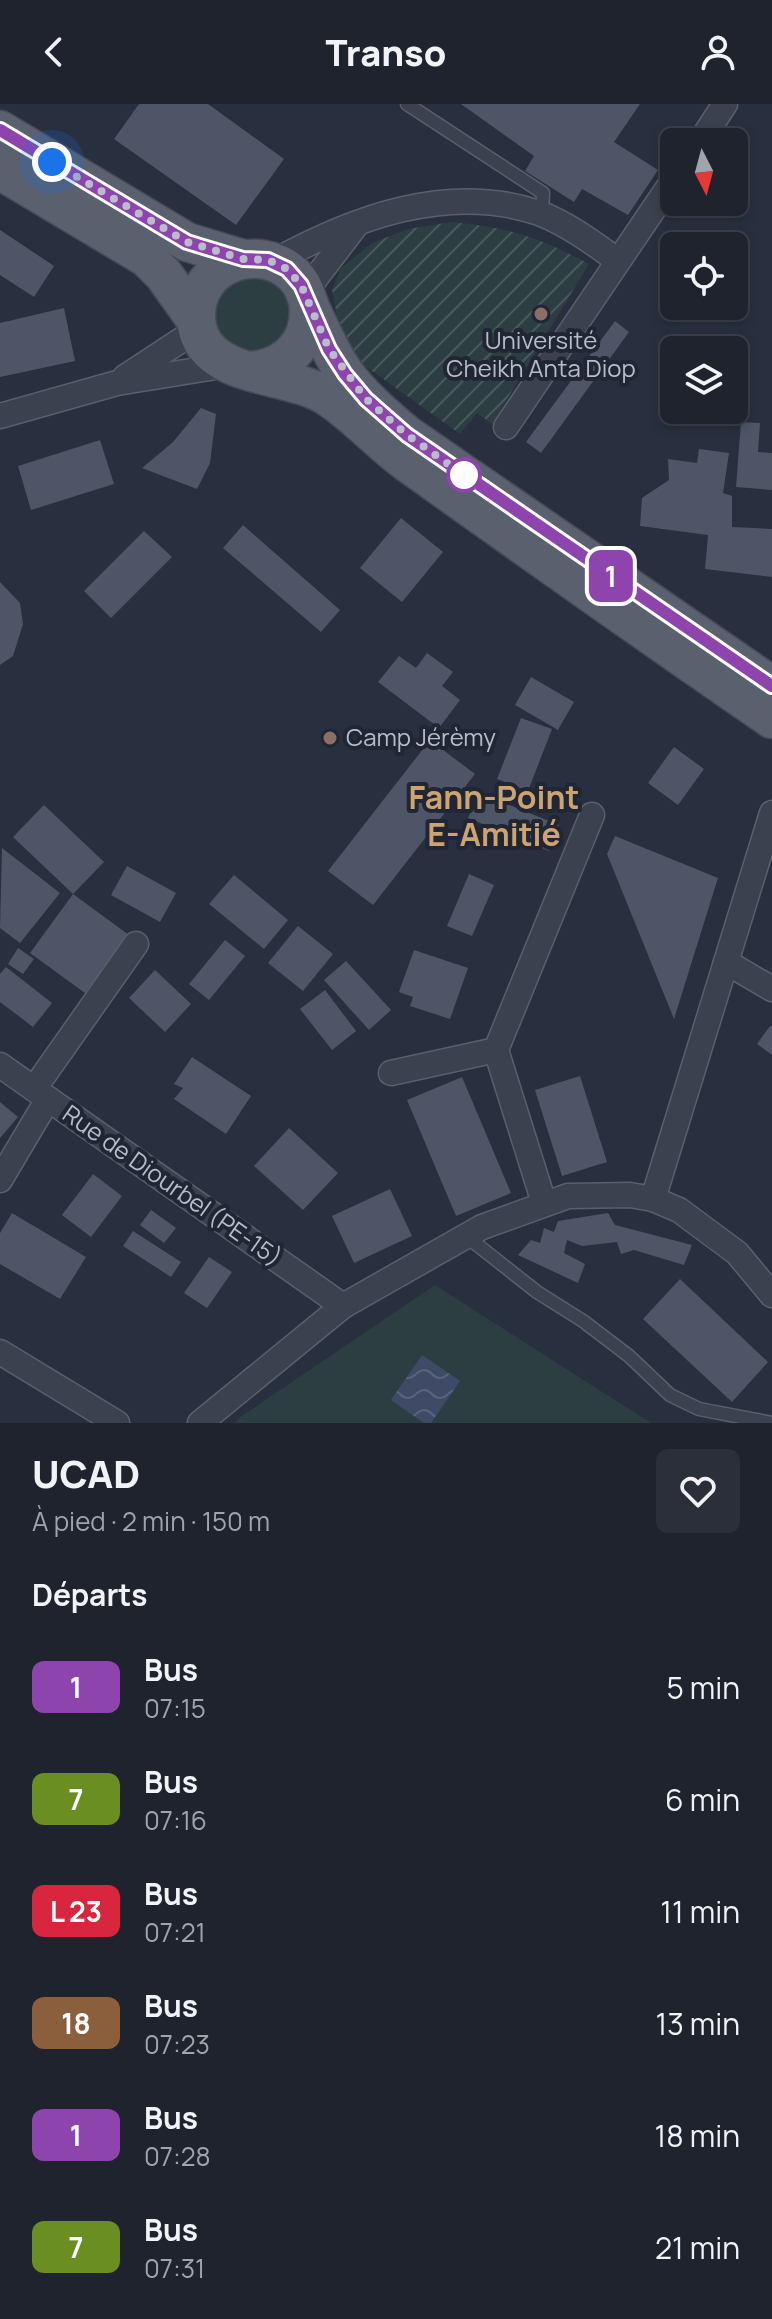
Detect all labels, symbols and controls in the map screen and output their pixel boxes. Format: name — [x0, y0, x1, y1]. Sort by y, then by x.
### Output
text: Transo — [326, 28, 446, 77]
icon: back — [32, 30, 76, 74]
icon: person — [696, 30, 740, 74]
north arrow — [660, 128, 748, 216]
map controls — [660, 128, 748, 424]
your location — [32, 142, 72, 182]
button: locate — [660, 232, 748, 320]
marker: Université Cheikh Anta Diop — [532, 305, 550, 323]
place label: Université Cheikh Anta Diop — [446, 323, 636, 384]
button: layers — [660, 336, 748, 424]
unlabelled marker — [447, 458, 481, 492]
line badge: 1 — [585, 550, 637, 602]
text: 1 — [605, 557, 617, 595]
place label: Camp Jérèmy — [346, 720, 496, 753]
marker: Camp Jérèmy — [321, 729, 339, 747]
district label: Fann-Point E-Amitié — [409, 775, 579, 856]
street label: Rue de Diourbel (PE-15) — [57, 1097, 289, 1273]
text: UCAD — [32, 1447, 140, 1499]
button: heart — [656, 1449, 740, 1533]
text: À pied · 2 min · 150 m — [32, 1503, 270, 1539]
text: Départs — [32, 1574, 148, 1615]
text: Bus — [144, 1649, 198, 1690]
text: 5 min — [666, 1667, 740, 1708]
text: 1 — [70, 1668, 82, 1706]
text: 07:15 — [144, 1690, 206, 1726]
text: Bus — [144, 1761, 198, 1802]
text: 6 min — [665, 1779, 740, 1820]
text: 7 — [69, 1780, 83, 1818]
text: 07:16 — [144, 1802, 207, 1838]
text: Bus — [144, 1873, 198, 1914]
text: 11 min — [660, 1891, 740, 1932]
text: L 23 — [50, 1892, 102, 1930]
text: 07:21 — [144, 1914, 206, 1950]
text: Bus — [144, 1985, 198, 2026]
text: 13 min — [655, 2003, 740, 2044]
text: 18 — [61, 2004, 91, 2042]
text: 07:23 — [144, 2026, 210, 2062]
text: Bus — [144, 2097, 198, 2138]
text: 18 min — [655, 2115, 740, 2156]
text: 1 — [70, 2116, 82, 2154]
text: 07:28 — [144, 2138, 211, 2174]
text: Bus — [144, 2209, 198, 2250]
text: 21 min — [655, 2227, 740, 2268]
text: 7 — [69, 2228, 83, 2266]
text: 07:31 — [144, 2250, 205, 2286]

